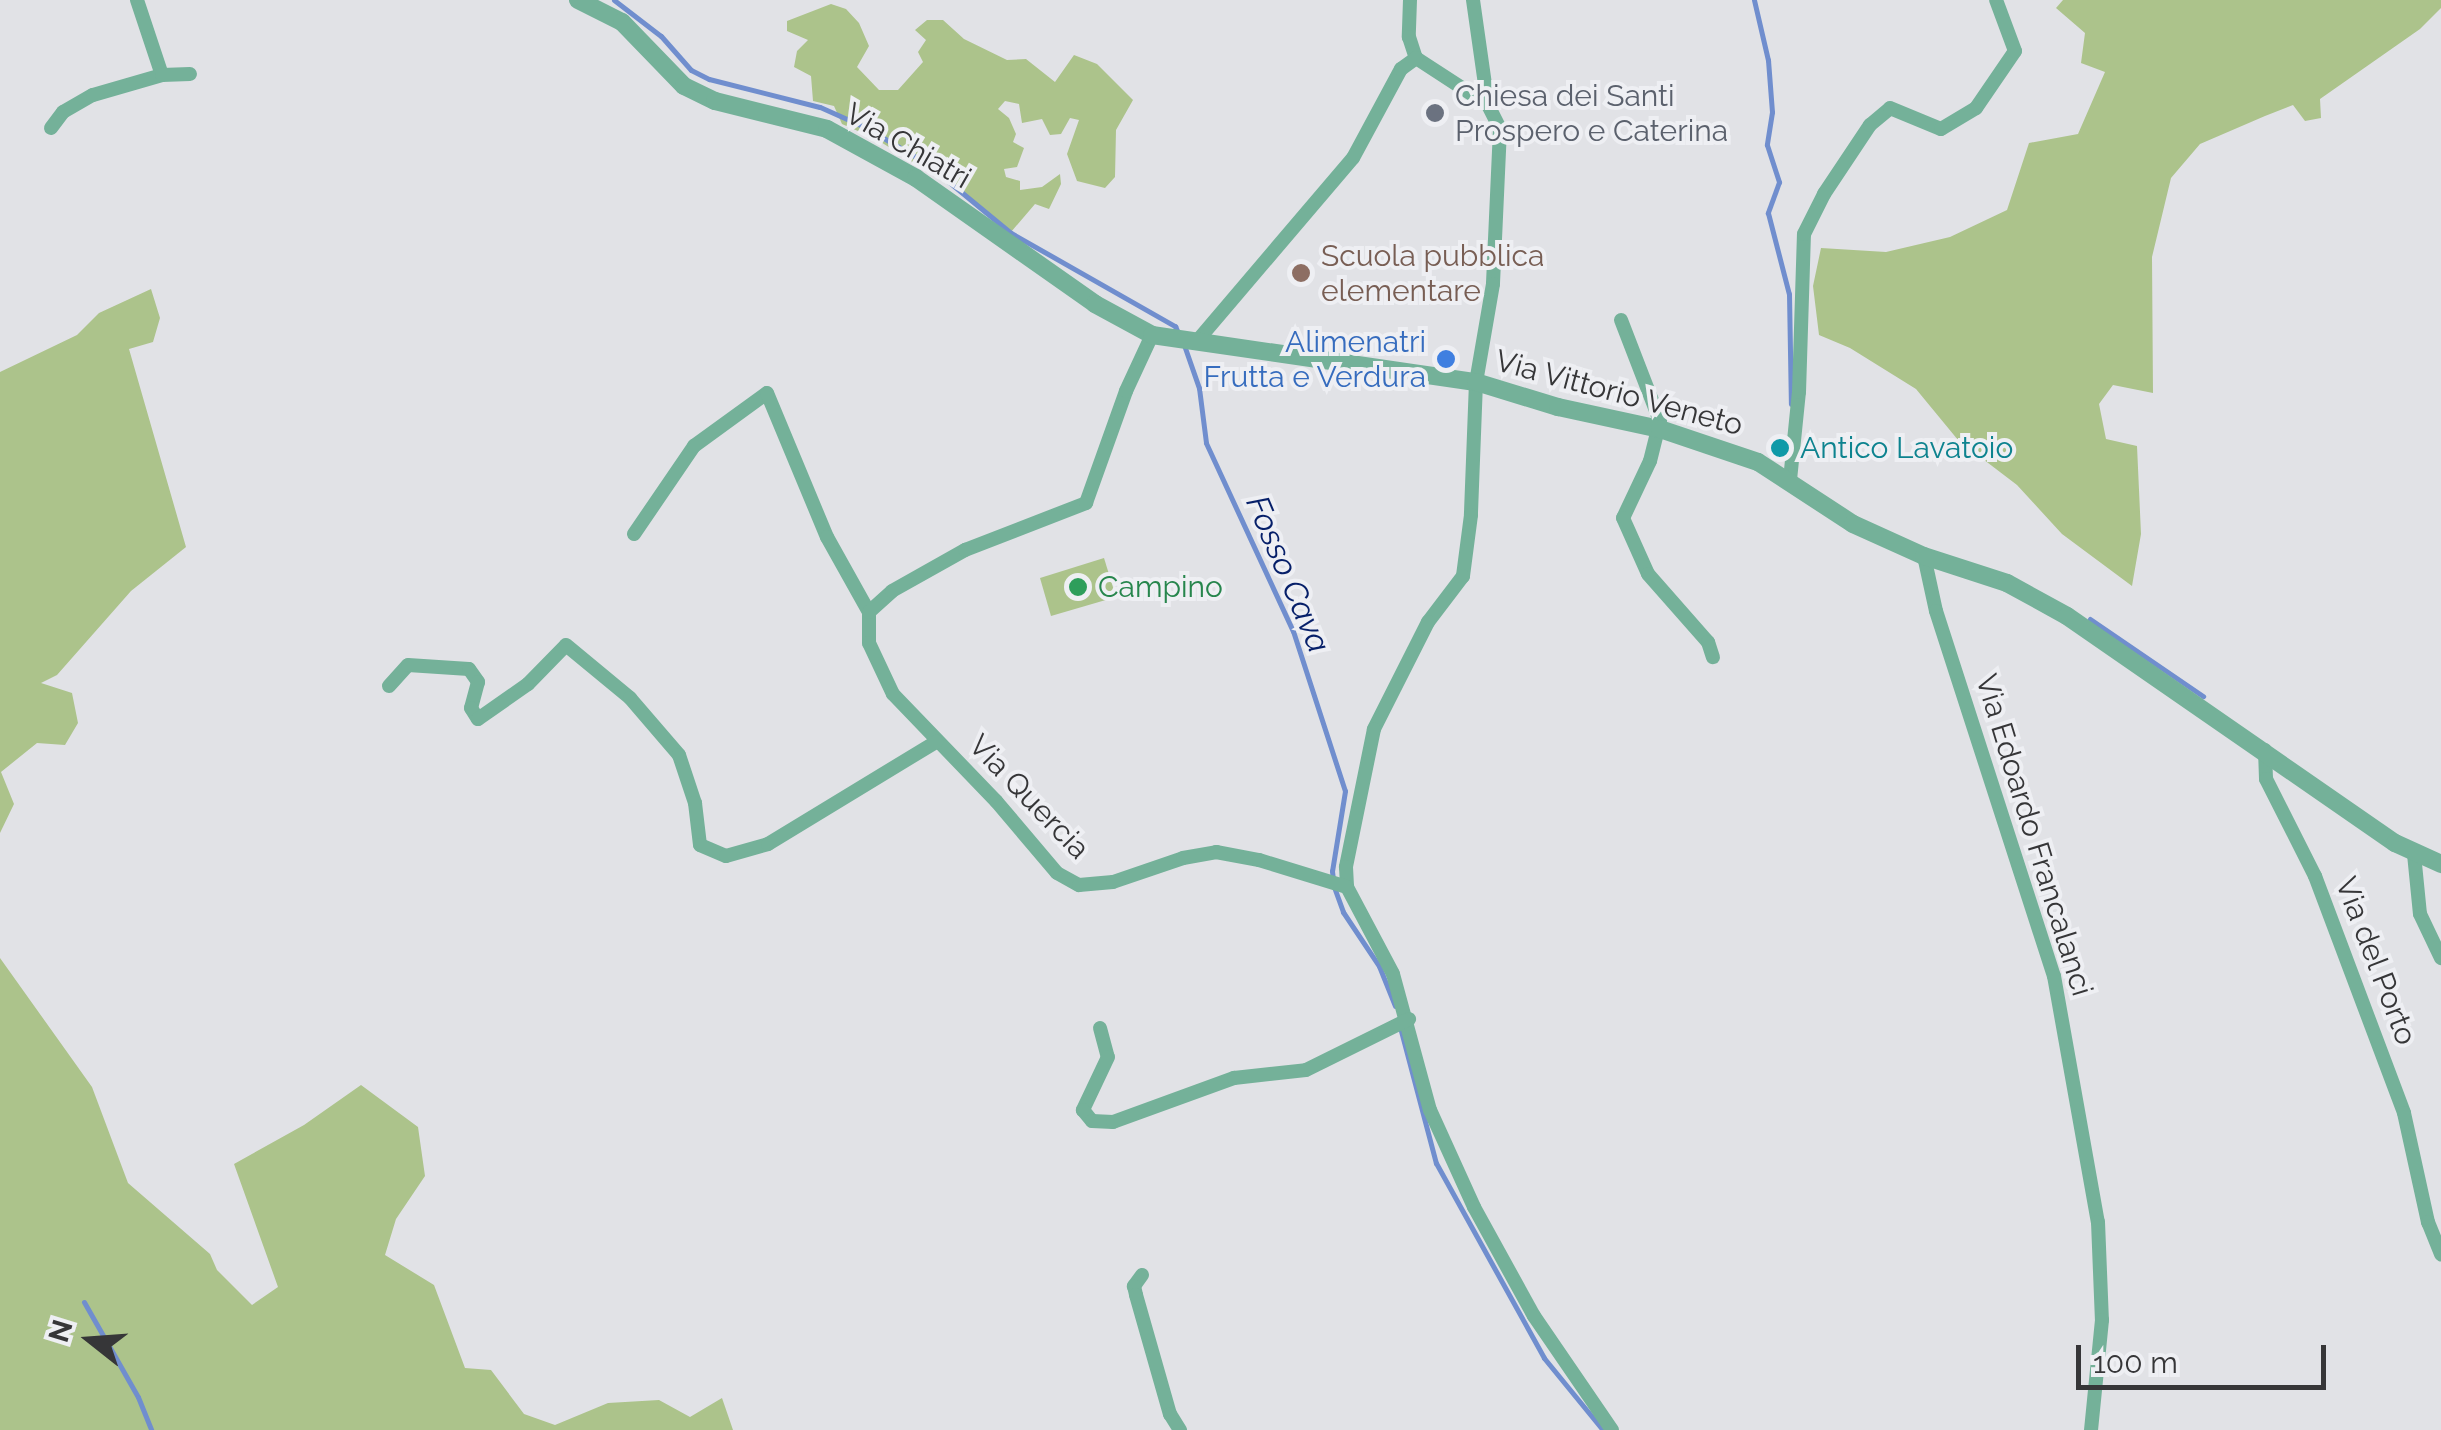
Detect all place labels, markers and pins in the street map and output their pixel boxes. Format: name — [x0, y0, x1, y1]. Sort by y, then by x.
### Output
place label: Chiesa dei Santi Prospero e Caterina — [1455, 78, 1728, 148]
marker: Chiesa dei Santi Prospero e Caterina — [1424, 102, 1446, 124]
place label: Scuola pubblica elementare — [1321, 238, 1544, 308]
marker: Scuola pubblica elementare — [1290, 262, 1312, 284]
place label: Alimenatri Frutta e Verdura — [1202, 324, 1426, 394]
marker: Alimenatri Frutta e Verdura — [1435, 348, 1457, 370]
place label: Antico Lavatoio — [1800, 430, 2013, 466]
marker: Antico Lavatoio — [1769, 437, 1791, 459]
place label: Campino — [1098, 569, 1223, 605]
marker: Campino — [1067, 576, 1089, 598]

